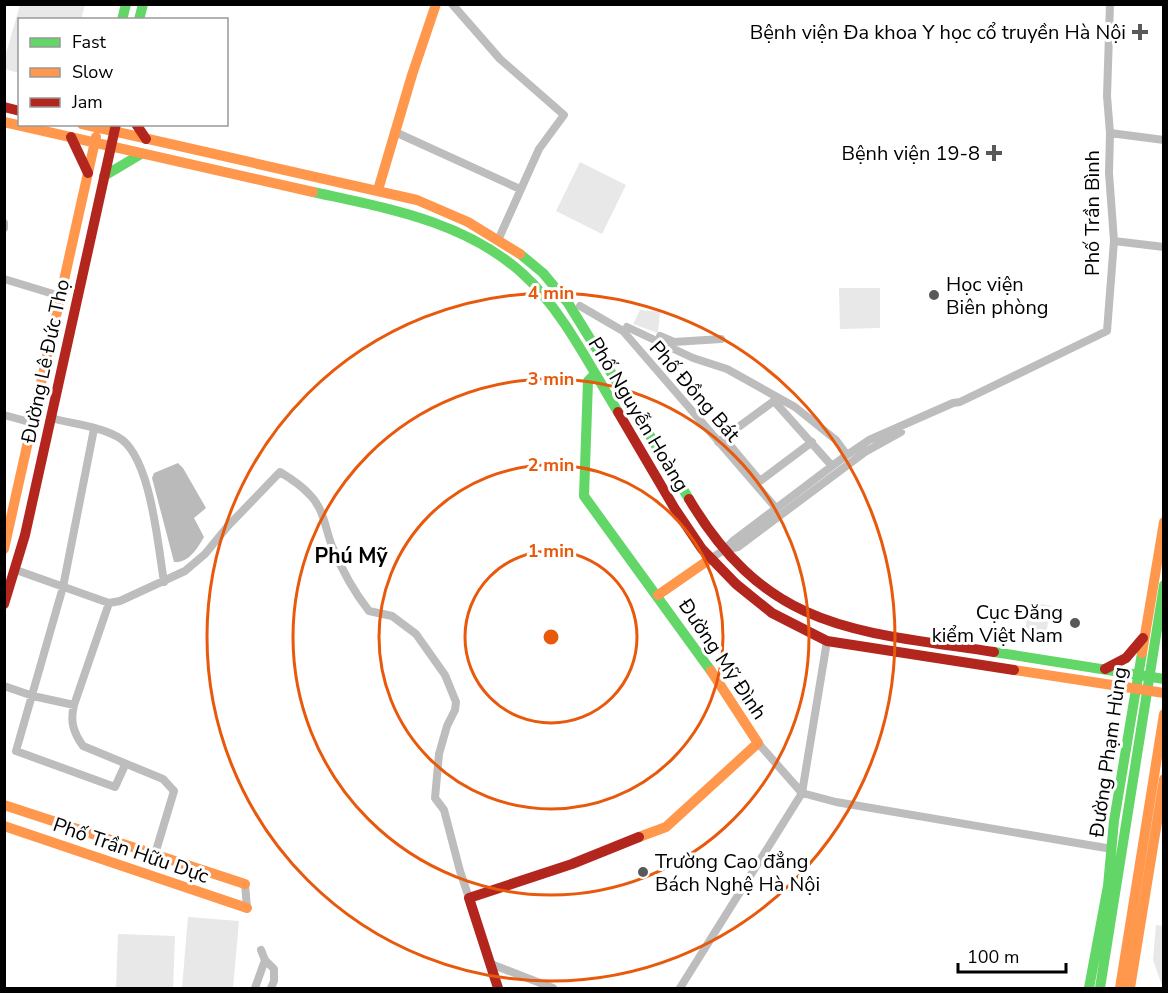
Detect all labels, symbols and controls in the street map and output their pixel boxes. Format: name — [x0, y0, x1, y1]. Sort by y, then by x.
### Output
legend — [18, 18, 228, 126]
place label: Bệnh viện Đa khoa Y học cổ truyền Hà Nội — [750, 19, 1126, 46]
marker: Bệnh viện Đa khoa Y học cổ truyền Hà Nội — [1131, 23, 1149, 41]
text: Fast — [72, 30, 107, 54]
text: Slow — [72, 60, 113, 84]
text: Jam — [71, 90, 103, 114]
place label: Bệnh viện 19-8 — [841, 140, 980, 167]
marker: Bệnh viện 19-8 — [985, 144, 1003, 162]
street label: Phố Trần Bình — [1079, 150, 1106, 276]
place label: Học viện Biên phòng — [946, 271, 1049, 321]
street label: Đường Lê Đức Thọ — [15, 277, 76, 447]
text: 4 min — [528, 281, 574, 305]
marker: Học viện Biên phòng — [927, 288, 941, 302]
street label: Phố Nguyễn Hoàng — [582, 332, 695, 496]
street label: Phố Đồng Bát — [643, 335, 747, 448]
text: 3 min — [528, 367, 574, 391]
text: 2 min — [528, 453, 574, 477]
text: 1 min — [528, 539, 574, 563]
district label: Phú Mỹ — [314, 542, 388, 570]
street label: Đường Mỹ Đình — [672, 593, 773, 725]
place label: Cục Đăng kiểm Việt Nam — [932, 599, 1063, 649]
marker: Cục Đăng kiểm Việt Nam — [1068, 616, 1082, 630]
centre of rings — [541, 627, 561, 647]
street label: Đường Phạm Hùng — [1083, 665, 1134, 840]
street label: Phố Trần Hữu Dực — [49, 811, 212, 890]
place label: Trường Cao đẳng Bách Nghệ Hà Nội — [655, 848, 820, 898]
marker: Trường Cao đẳng Bách Nghệ Hà Nội — [636, 865, 650, 879]
scale bar — [958, 936, 1066, 974]
text: 100 m — [967, 945, 1019, 969]

